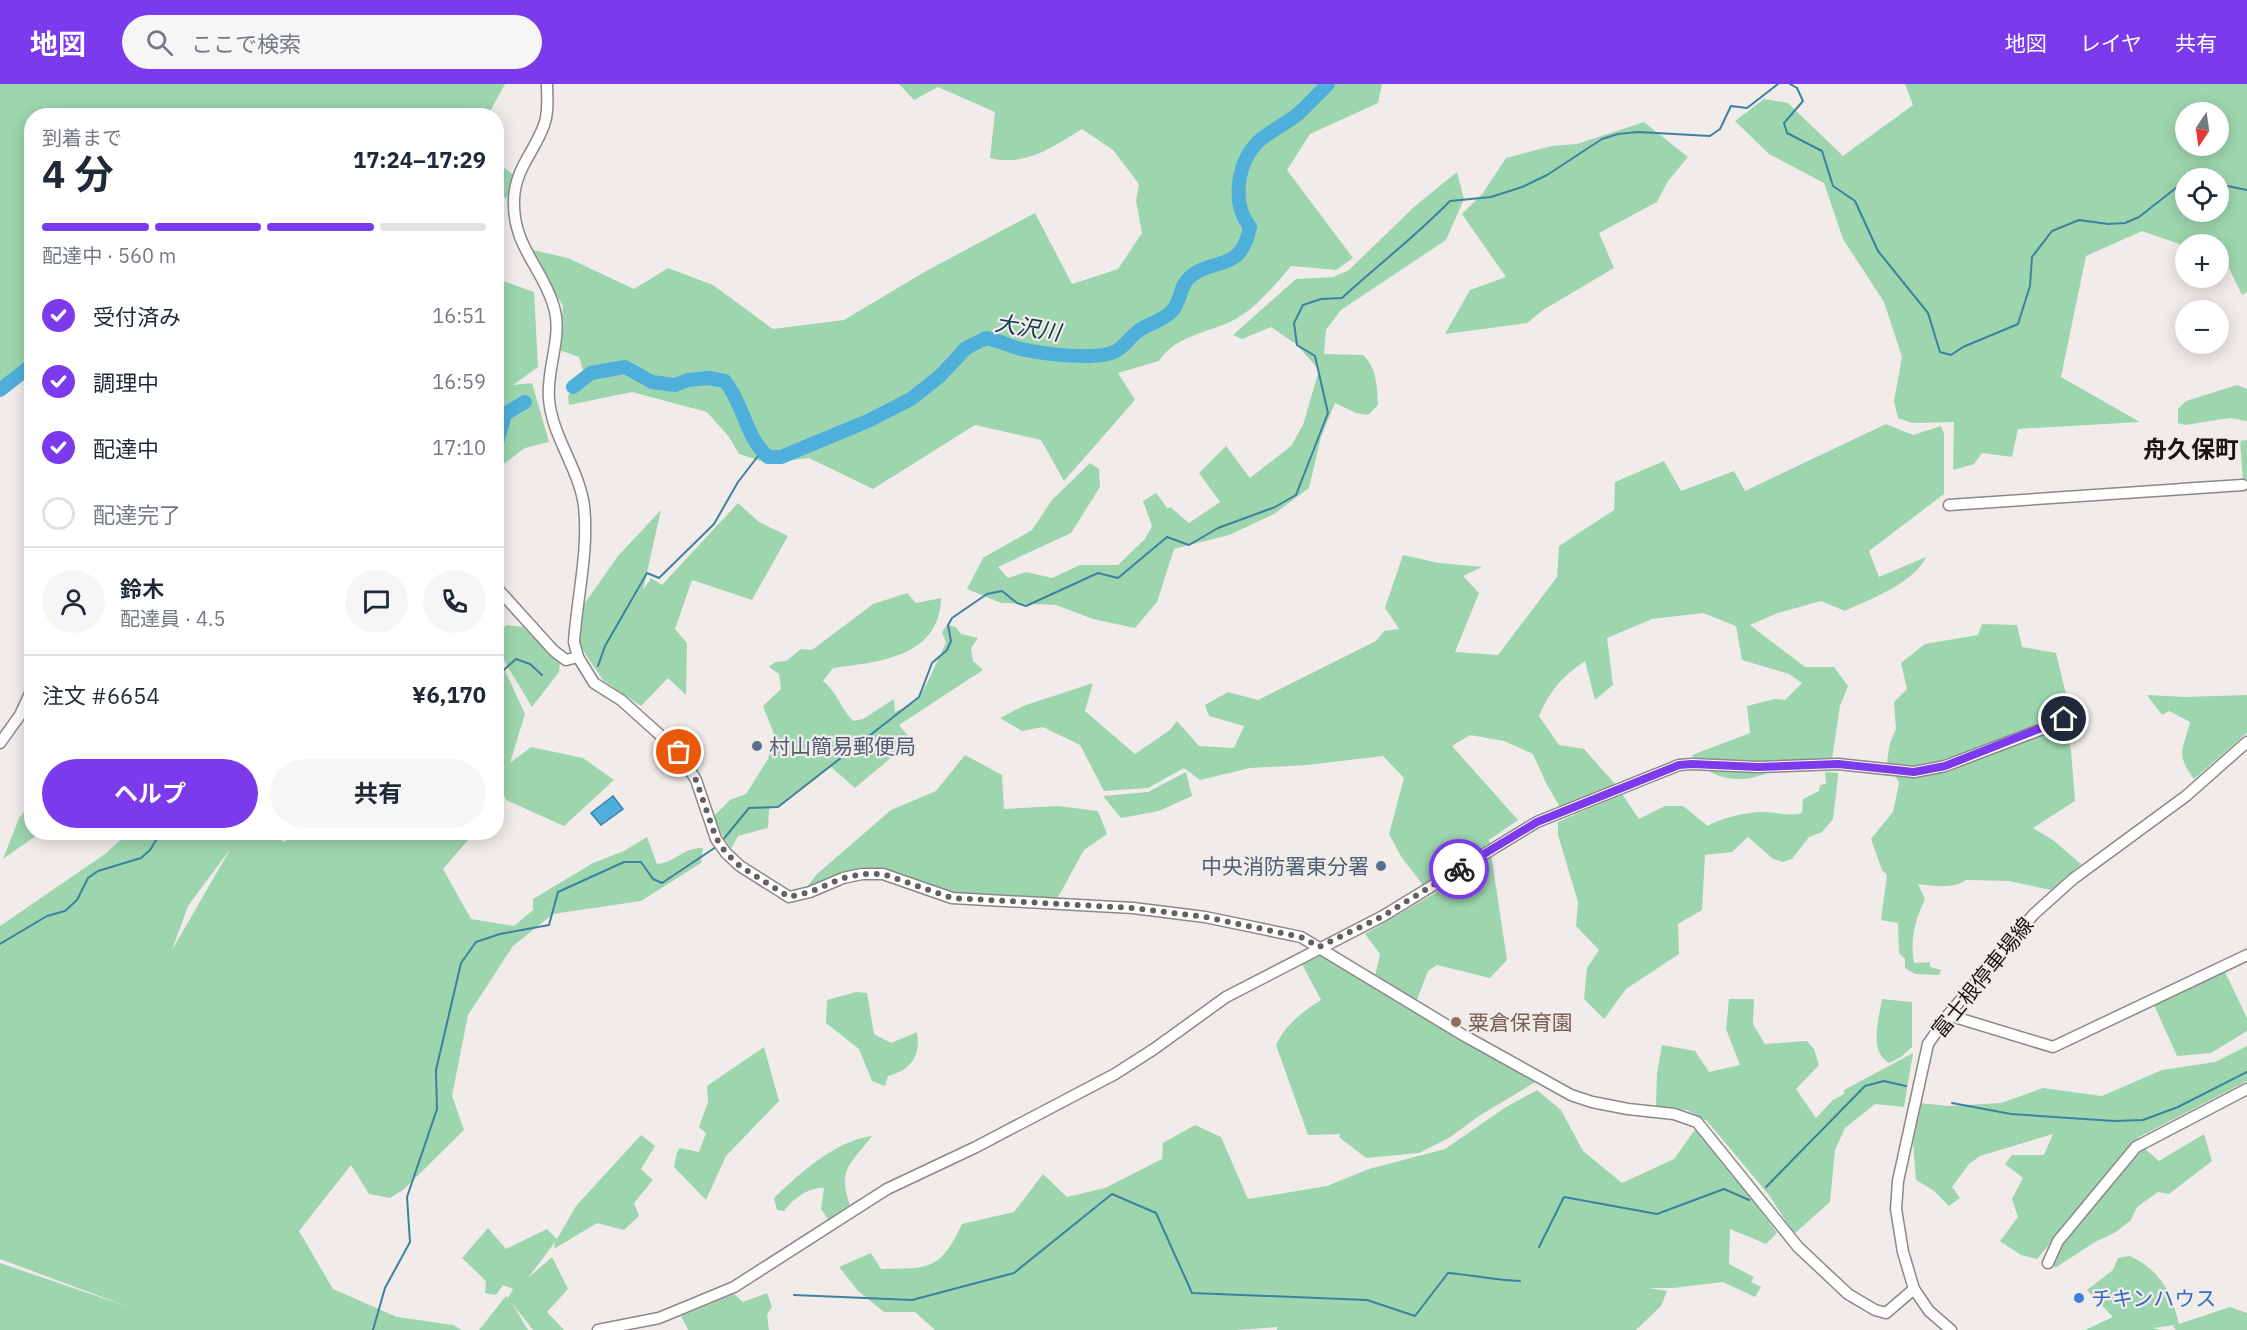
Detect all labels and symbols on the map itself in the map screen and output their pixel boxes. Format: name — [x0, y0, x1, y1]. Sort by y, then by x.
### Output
north arrow — [2175, 102, 2229, 156]
water label: 大沢川 — [993, 308, 1065, 347]
district label: 舟久保町 — [2143, 433, 2239, 465]
pin — [2038, 693, 2089, 744]
pin — [653, 726, 704, 777]
place label: 村山簡易郵便局 — [769, 732, 916, 760]
marker: 村山簡易郵便局 — [750, 739, 764, 753]
courier — [1429, 839, 1489, 899]
place label: 中央消防署東分署 — [1201, 852, 1369, 880]
marker: 中央消防署東分署 — [1374, 859, 1388, 873]
street label: 富士根停車場線 — [1925, 911, 2039, 1043]
place label: 粟倉保育園 — [1468, 1008, 1573, 1036]
marker: 粟倉保育園 — [1449, 1015, 1463, 1029]
place label: チキンハウス — [2091, 1284, 2216, 1312]
marker: チキンハウス — [2072, 1291, 2086, 1305]

